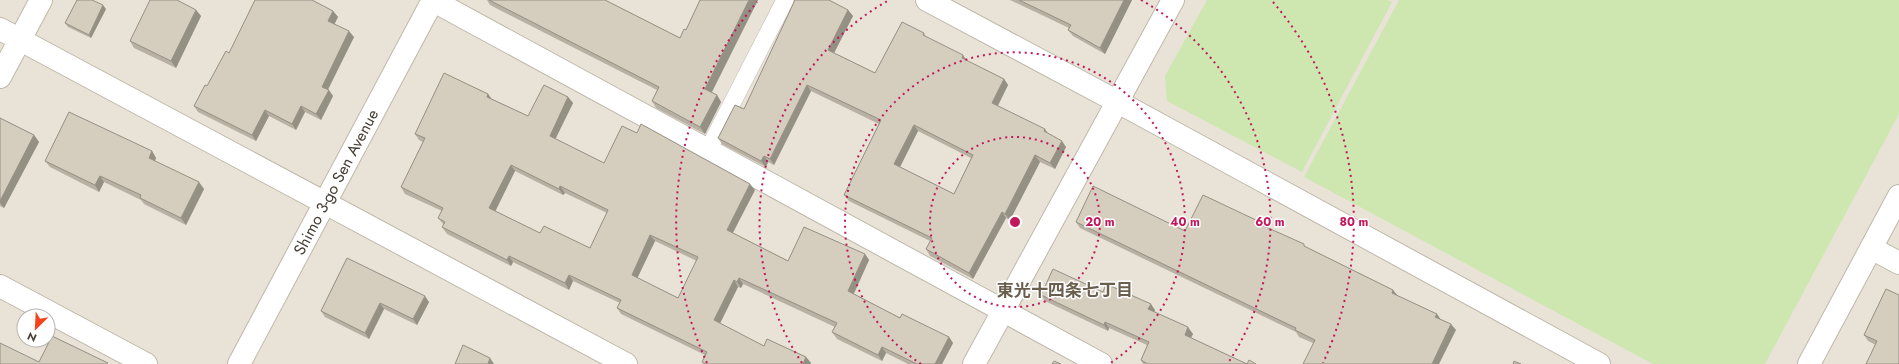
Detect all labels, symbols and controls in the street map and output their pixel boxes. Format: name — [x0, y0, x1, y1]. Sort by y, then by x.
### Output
street label: Shimo 3-go Sen Avenue — [288, 105, 384, 259]
text: 20 m — [1085, 213, 1115, 231]
text: 40 m — [1170, 213, 1200, 231]
text: 60 m — [1255, 213, 1285, 231]
text: 80 m — [1340, 213, 1369, 231]
centre of rings — [1008, 215, 1022, 229]
district label: 東光十四条七丁目 — [997, 278, 1133, 302]
north arrow — [16, 308, 56, 348]
text: N — [25, 328, 39, 346]

